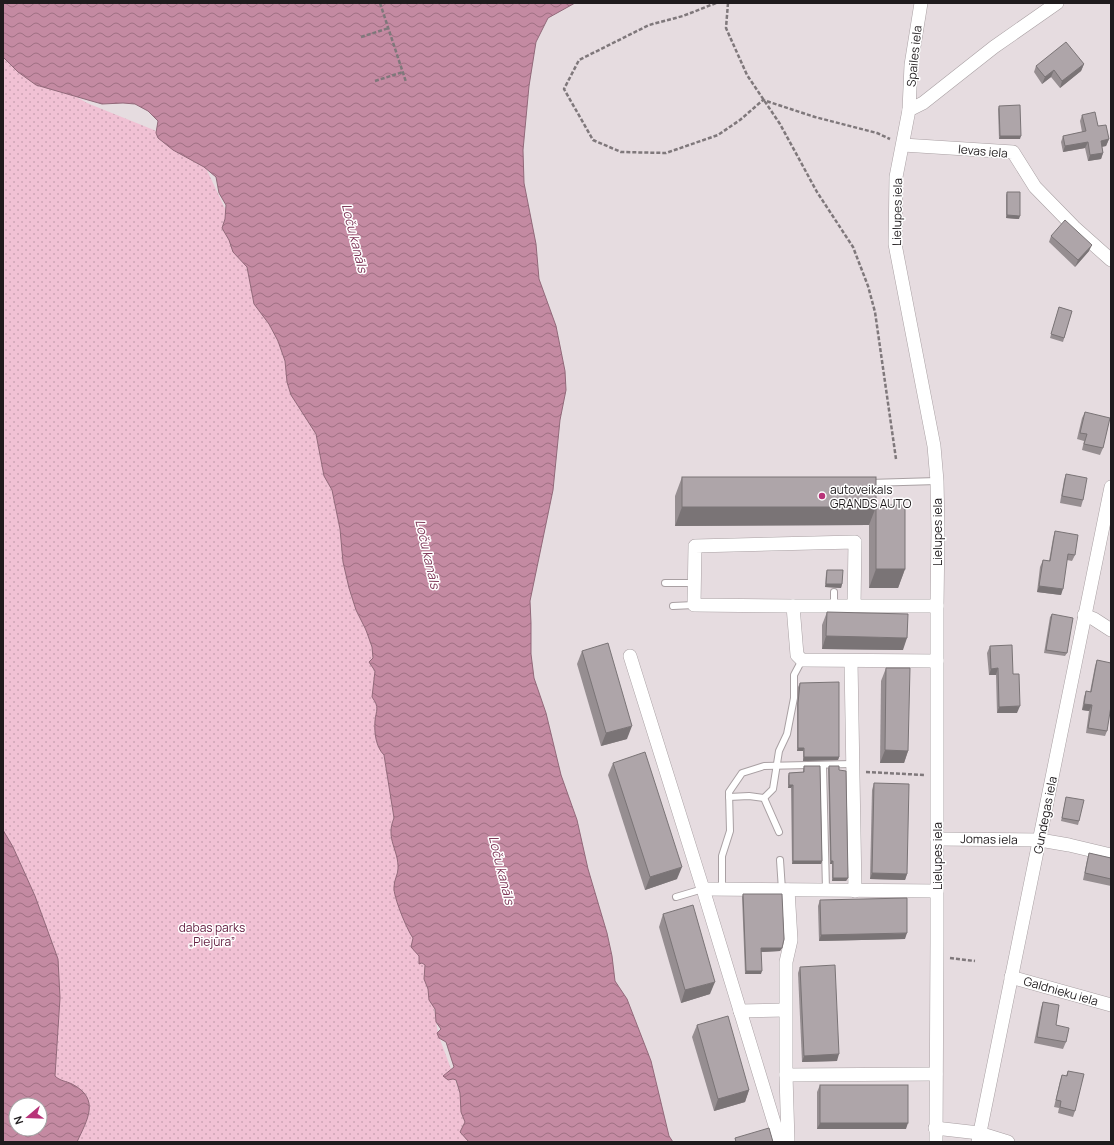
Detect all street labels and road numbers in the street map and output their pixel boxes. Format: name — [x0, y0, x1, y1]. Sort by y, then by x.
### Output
street label: Spailes iela — [902, 24, 926, 88]
street label: Ievas iela — [957, 140, 1009, 162]
street label: Lielupes iela — [888, 178, 906, 246]
street label: Lielupes iela — [929, 498, 946, 566]
street label: Gundegas iela — [1029, 775, 1061, 855]
street label: Lielupes iela — [929, 822, 946, 890]
street label: Jomas iela — [960, 830, 1018, 848]
street label: Galdnieku iela — [1022, 972, 1100, 1010]

